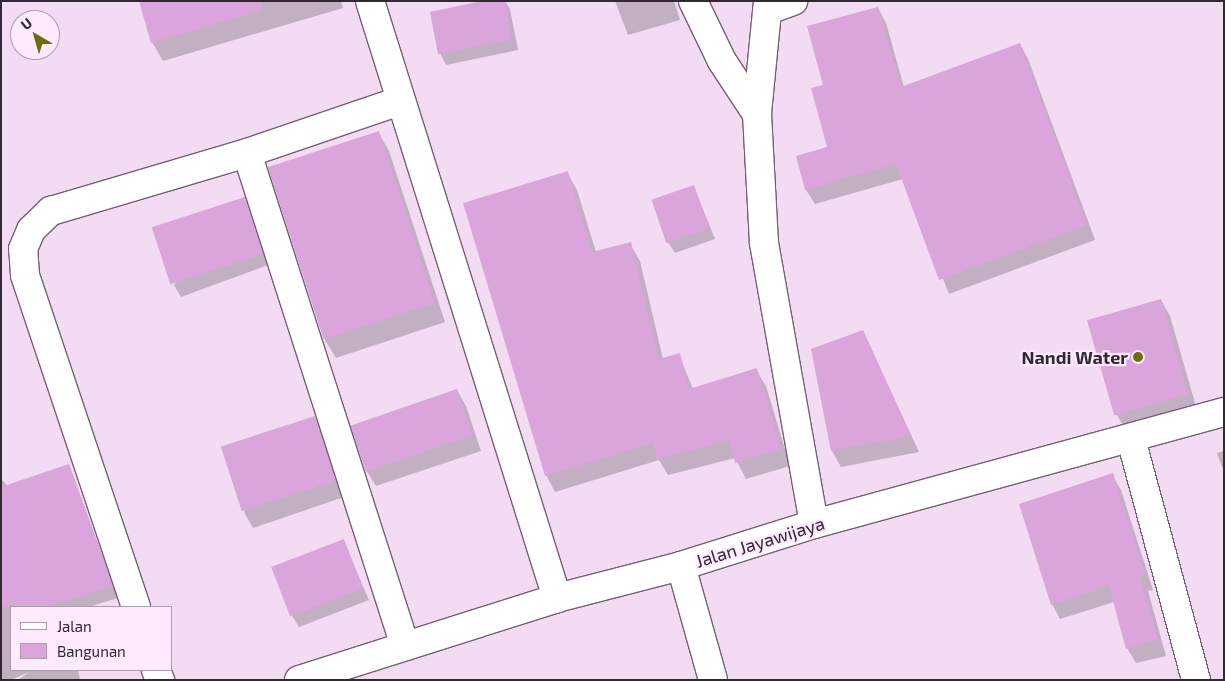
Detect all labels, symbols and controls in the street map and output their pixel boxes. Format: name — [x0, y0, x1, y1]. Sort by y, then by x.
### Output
north arrow — [10, 10, 60, 60]
text: U — [17, 14, 35, 33]
place label: Nandi Water — [1022, 346, 1128, 368]
marker: Nandi Water — [1132, 351, 1144, 363]
street label: Jalan Jayawijaya — [693, 512, 827, 572]
legend — [10, 606, 172, 671]
text: Jalan — [57, 617, 92, 635]
text: Bangunan — [57, 642, 126, 660]

